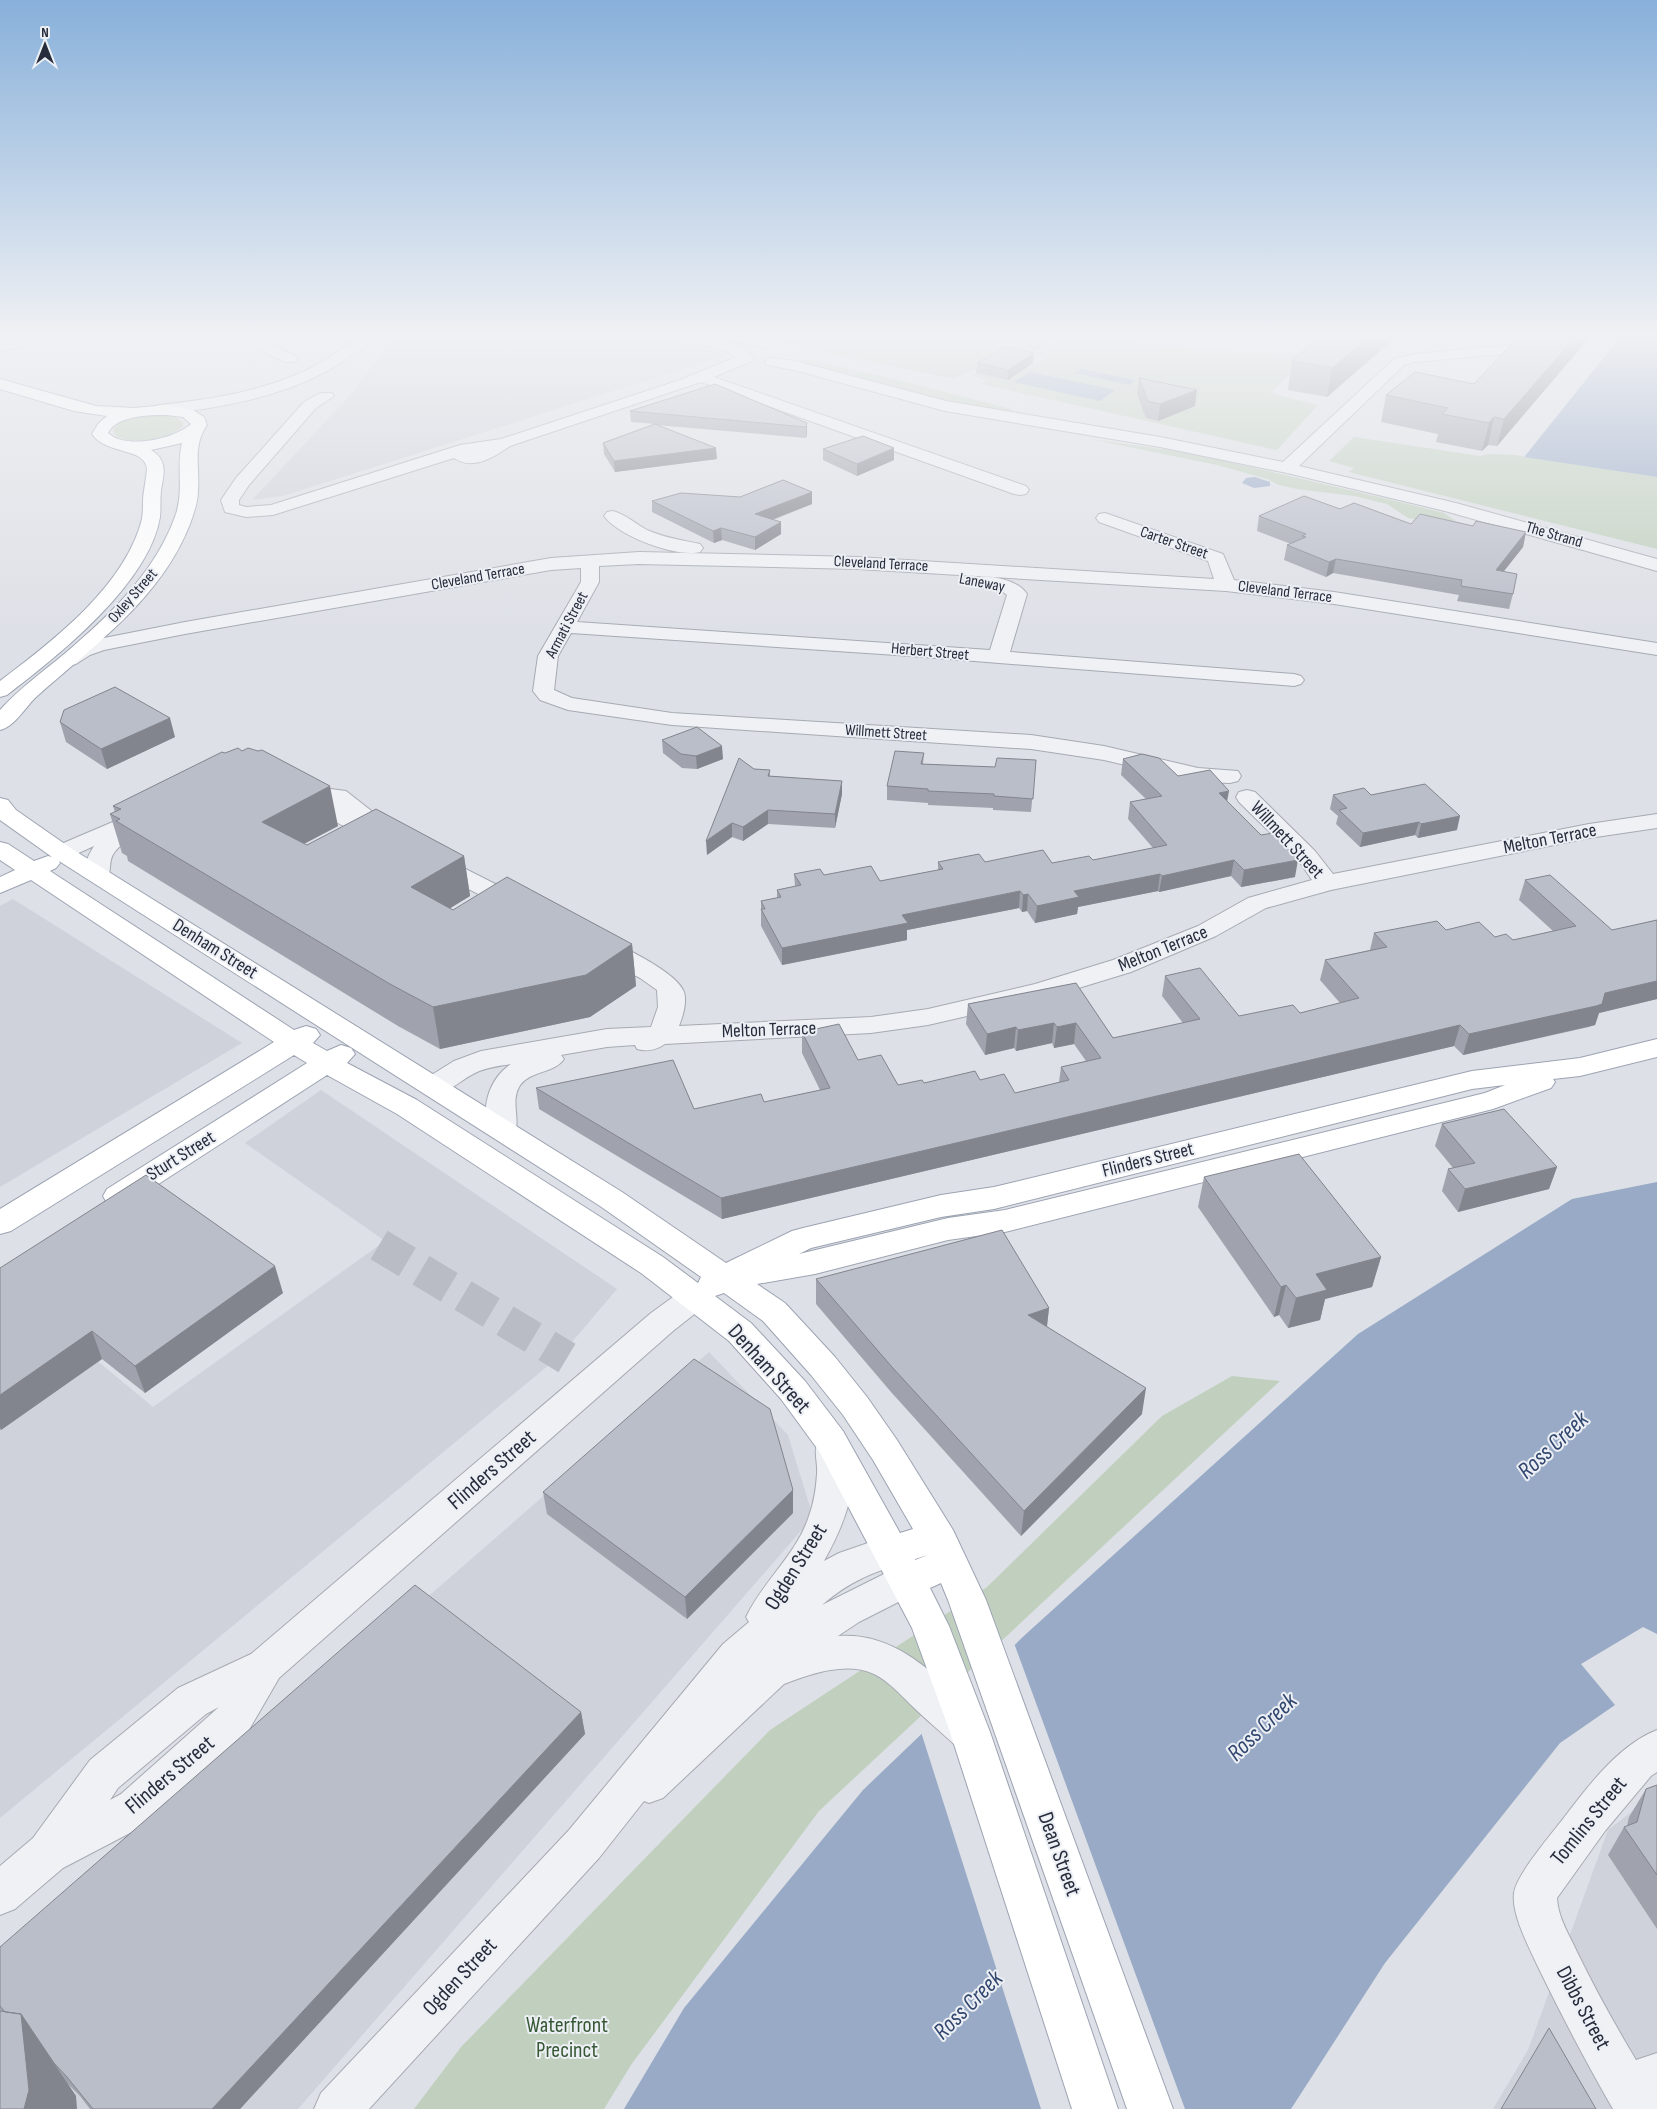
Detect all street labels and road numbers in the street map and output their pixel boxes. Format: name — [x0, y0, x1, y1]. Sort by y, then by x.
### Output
street label: The Strand — [1524, 518, 1584, 552]
street label: Carter Street — [1138, 523, 1211, 563]
street label: Cleveland Terrace — [833, 552, 929, 576]
street label: Cleveland Terrace — [430, 559, 526, 595]
street label: Oxley Street — [104, 565, 162, 627]
street label: Laneway — [957, 569, 1007, 597]
street label: Cleveland Terrace — [1237, 577, 1333, 607]
street label: Armati Street — [541, 589, 592, 662]
street label: Herbert Street — [890, 639, 970, 665]
street label: Willmett Street — [844, 721, 928, 745]
street label: Willmett Street — [1245, 797, 1329, 884]
street label: Melton Terrace — [1502, 819, 1598, 859]
street label: Denham Street — [168, 914, 262, 984]
street label: Melton Terrace — [1115, 921, 1211, 977]
street label: Melton Terrace — [721, 1017, 817, 1043]
street label: Sturt Street — [142, 1126, 220, 1186]
street label: Flinders Street — [1100, 1137, 1196, 1182]
street label: Denham Street — [722, 1319, 816, 1419]
street label: Flinders Street — [442, 1424, 542, 1516]
street label: Ogden Street — [759, 1519, 833, 1615]
street label: Flinders Street — [120, 1730, 220, 1820]
street label: Tomlins Street — [1545, 1771, 1633, 1871]
street label: Dean Street — [1031, 1808, 1087, 1900]
street label: Ogden Street — [417, 1932, 503, 2022]
street label: Dibbs Street — [1550, 1961, 1616, 2055]

